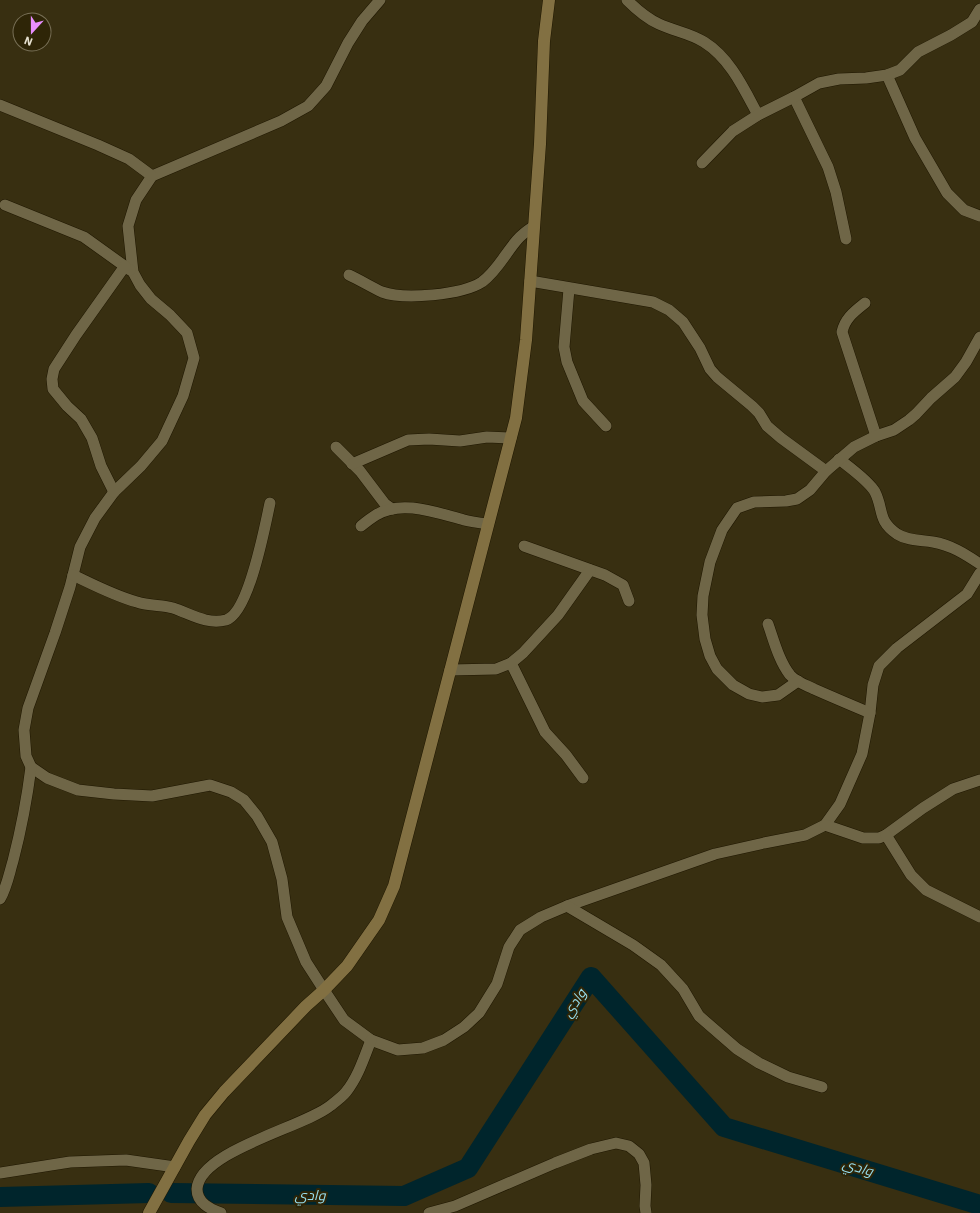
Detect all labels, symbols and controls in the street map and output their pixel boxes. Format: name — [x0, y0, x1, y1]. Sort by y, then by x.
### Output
north arrow — [12, 12, 52, 52]
text: N — [22, 33, 35, 49]
water label: وادي — [558, 984, 593, 1022]
water label: وادي — [840, 1154, 877, 1183]
water label: وادي — [294, 1186, 327, 1207]

